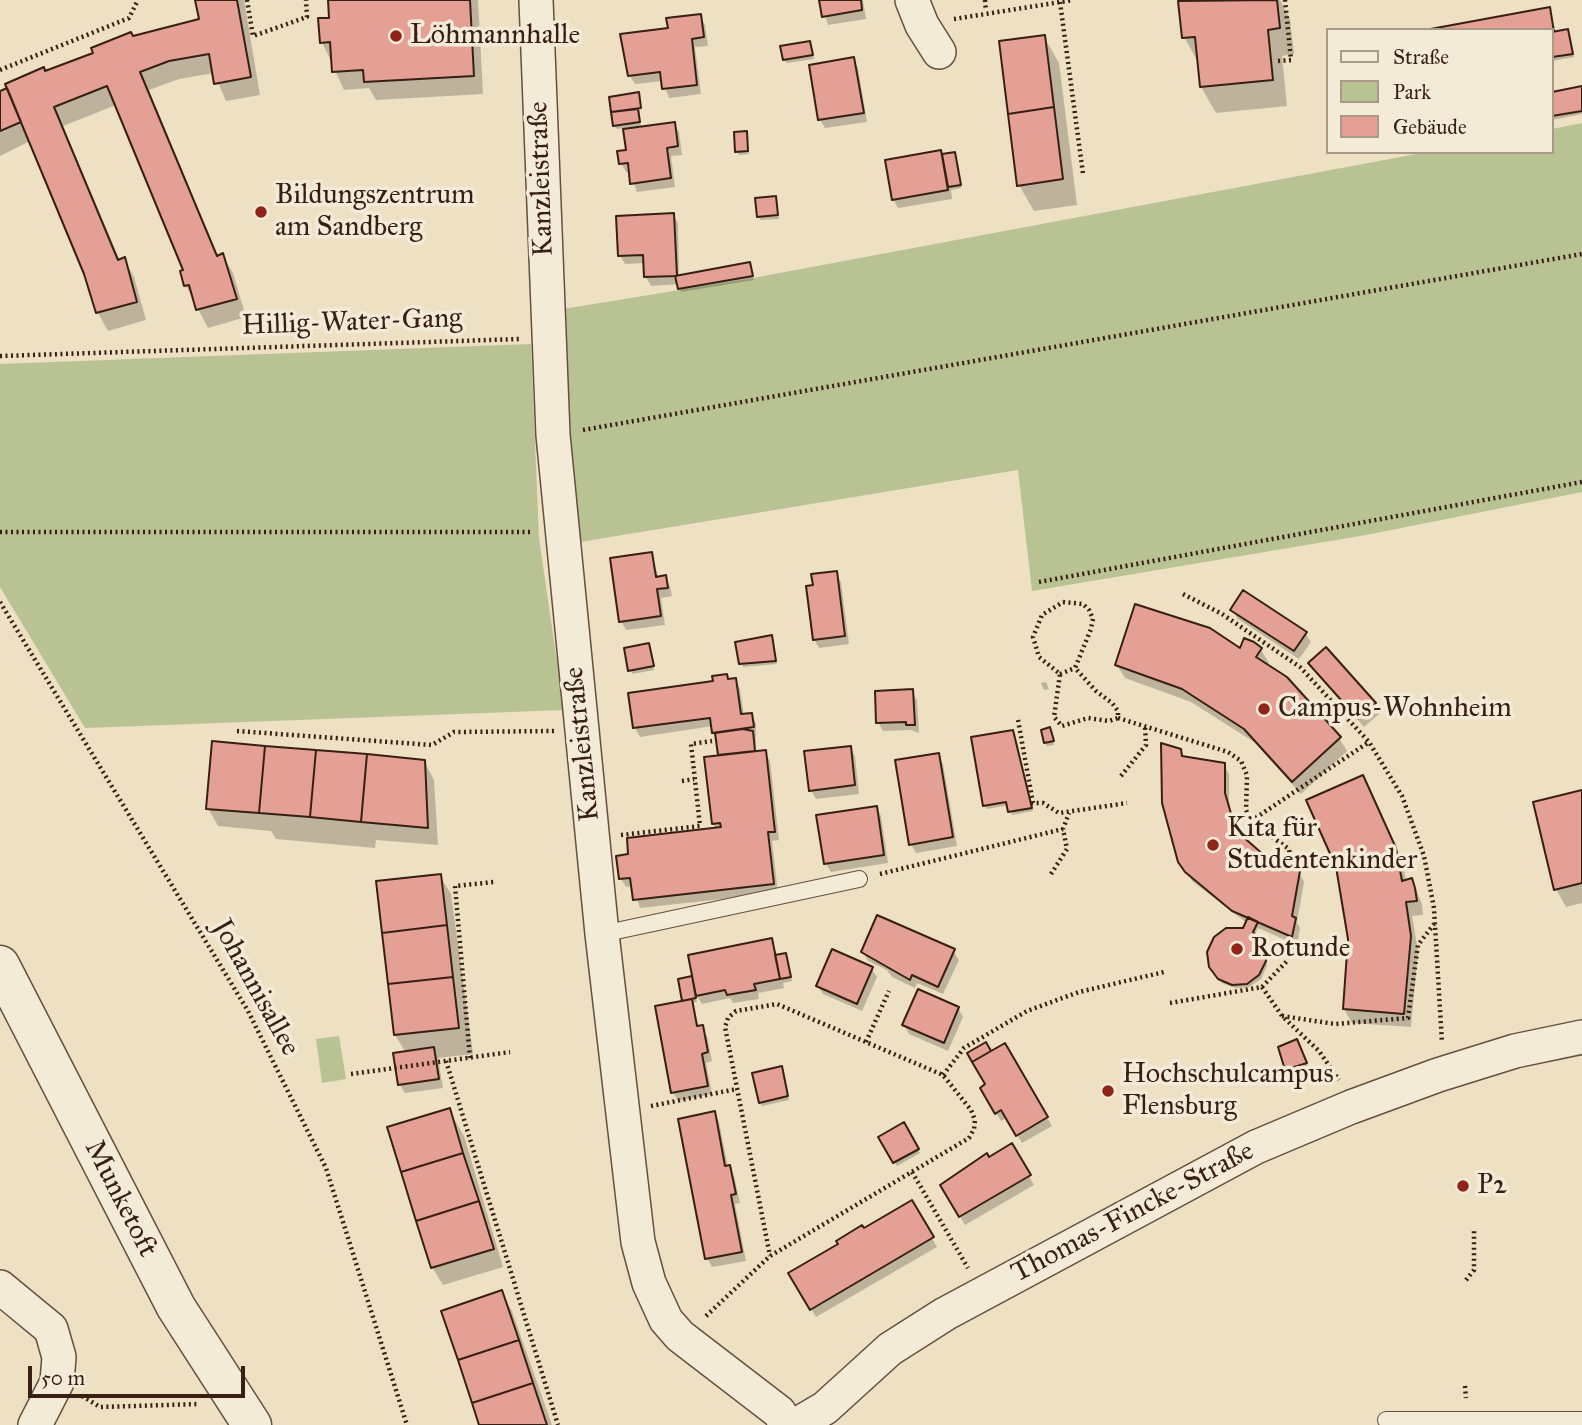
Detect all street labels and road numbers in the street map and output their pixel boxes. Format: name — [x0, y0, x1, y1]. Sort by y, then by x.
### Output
street label: Kanzleistraße — [523, 101, 561, 257]
street label: Hillig-Water-Gang — [241, 302, 463, 344]
street label: Kanzleistraße — [558, 665, 608, 823]
street label: Johannisallee — [204, 914, 306, 1062]
street label: Munketoft — [76, 1135, 164, 1263]
street label: Thomas-Fincke-Straße — [1006, 1135, 1260, 1291]

